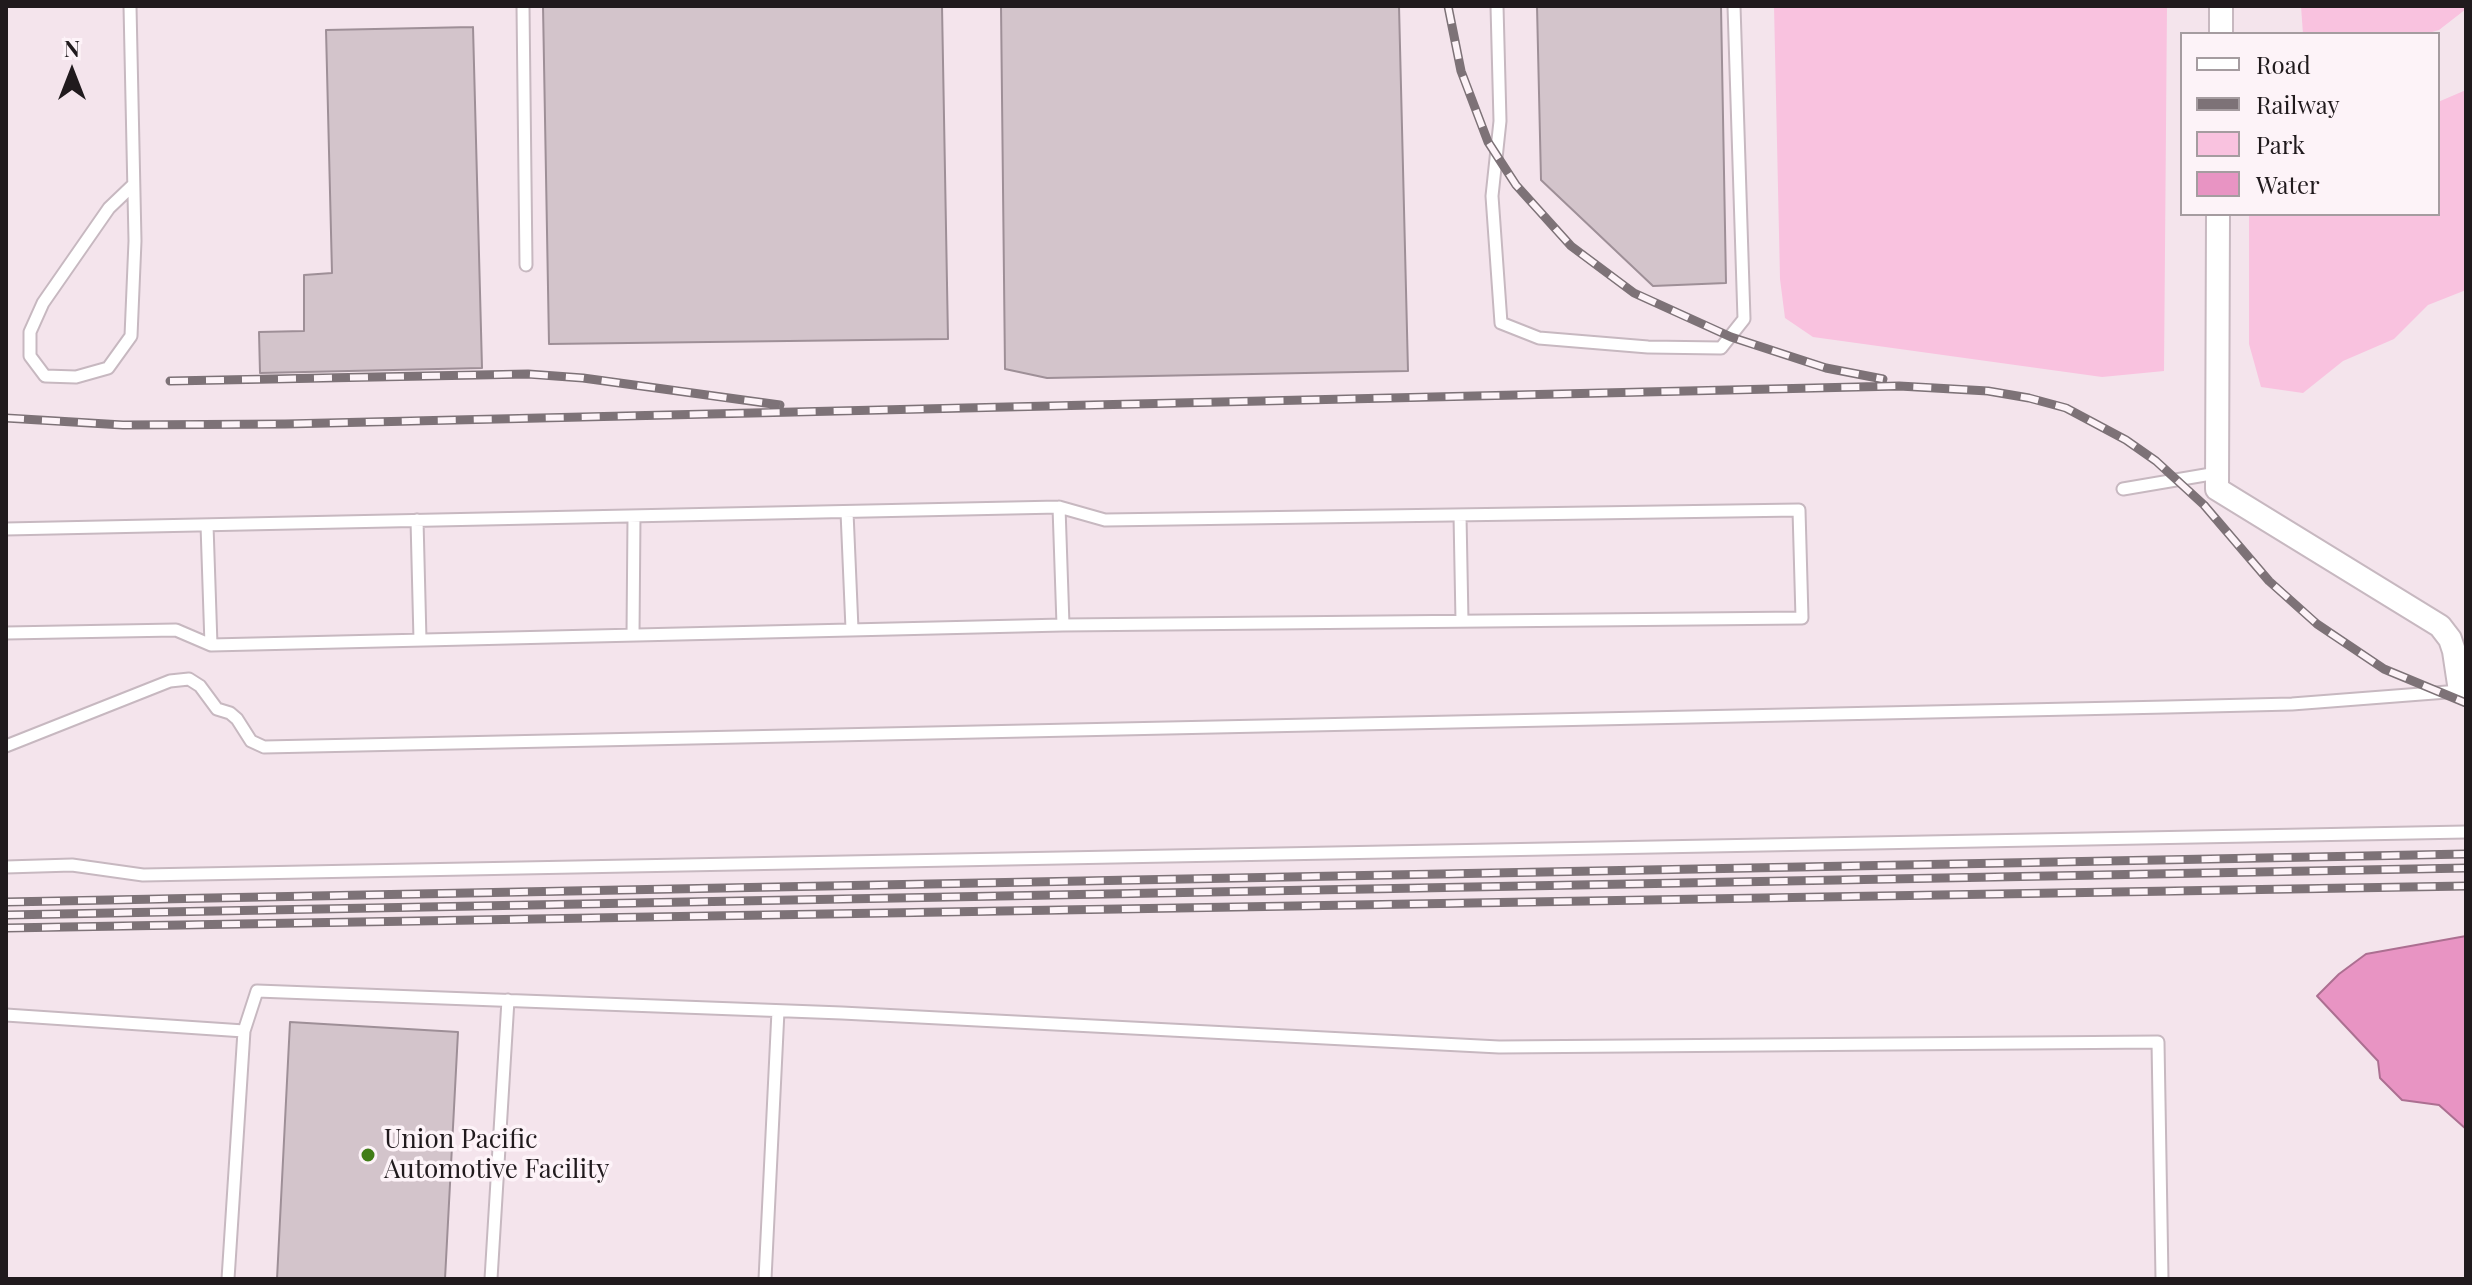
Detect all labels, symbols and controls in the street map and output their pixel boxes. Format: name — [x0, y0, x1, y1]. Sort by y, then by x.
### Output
north arrow — [32, 32, 112, 112]
legend — [2180, 32, 2440, 216]
text: N — [64, 33, 80, 63]
text: Road — [2256, 48, 2311, 80]
text: Railway — [2256, 88, 2340, 120]
text: Park — [2256, 128, 2305, 160]
text: Water — [2256, 168, 2320, 200]
place label: Union Pacific Automotive Facility — [384, 1124, 609, 1186]
marker: Union Pacific Automotive Facility — [359, 1146, 377, 1164]

